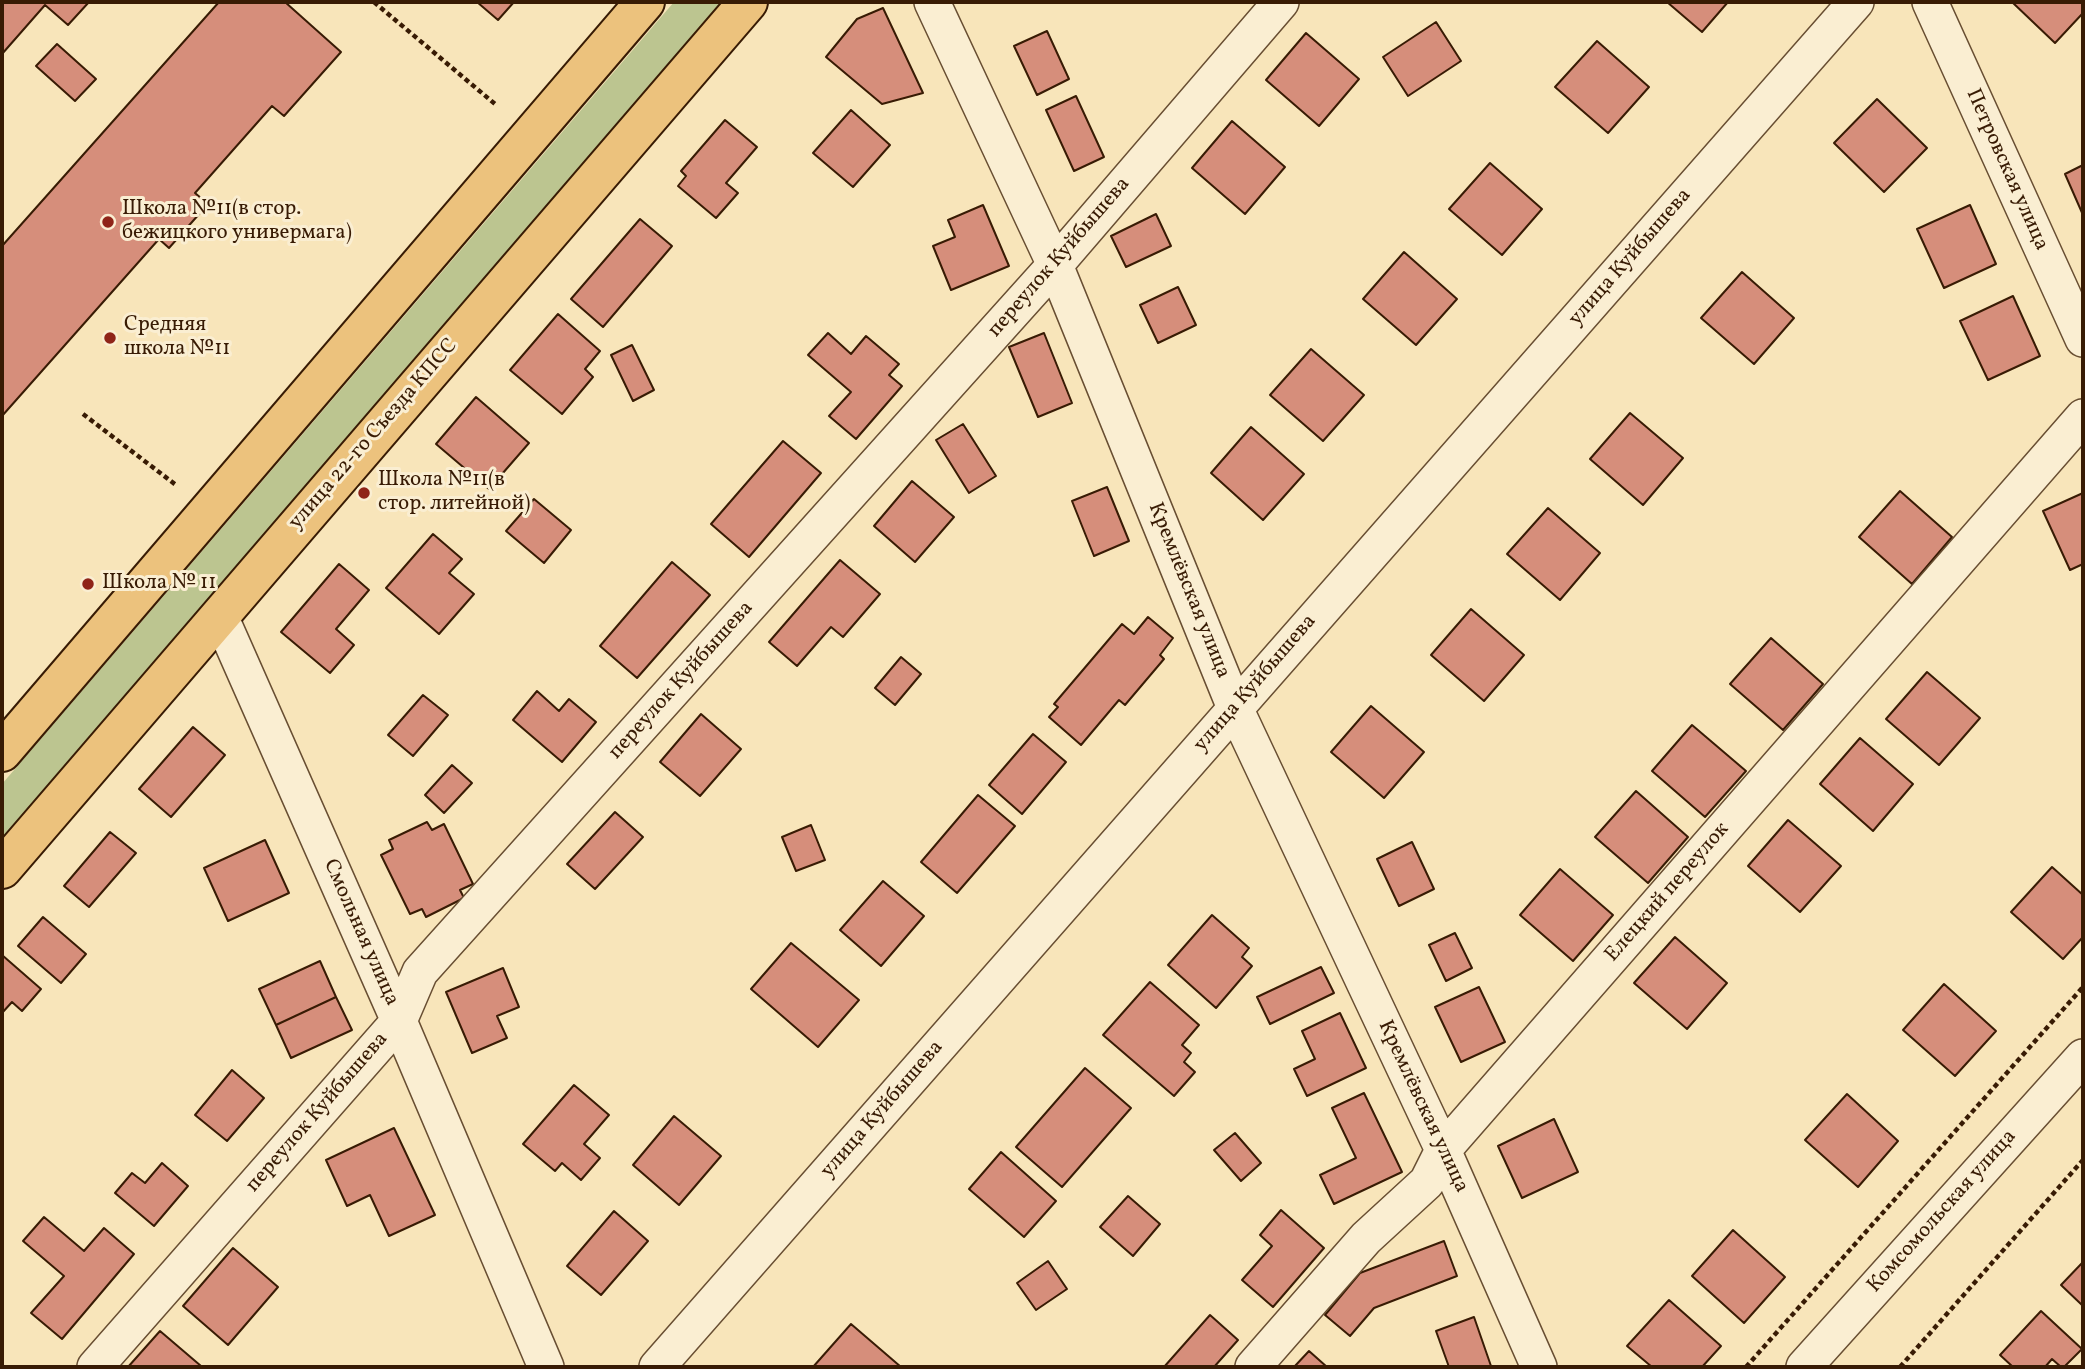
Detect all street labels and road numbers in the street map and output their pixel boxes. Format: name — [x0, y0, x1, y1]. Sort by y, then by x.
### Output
street label: Петровская улица — [1959, 85, 2053, 255]
street label: переулок Куйбышева — [984, 173, 1136, 343]
street label: улица Куйбышева — [1564, 184, 1698, 332]
street label: улица 22-го Съезда КПСС — [284, 334, 464, 536]
street label: Кремлёвская улица — [1141, 499, 1235, 683]
street label: переулок Куйбышева — [604, 597, 760, 765]
street label: улица Куйбышева — [1189, 610, 1323, 758]
street label: Елецкий переулок — [1601, 818, 1735, 968]
street label: Смольная улица — [316, 856, 404, 1010]
street label: Кремлёвская улица — [1371, 1017, 1473, 1197]
street label: переулок Куйбышева — [242, 1028, 394, 1198]
street label: улица Куйбышева — [816, 1036, 950, 1184]
street label: Комсомольская улица — [1863, 1125, 2023, 1299]

